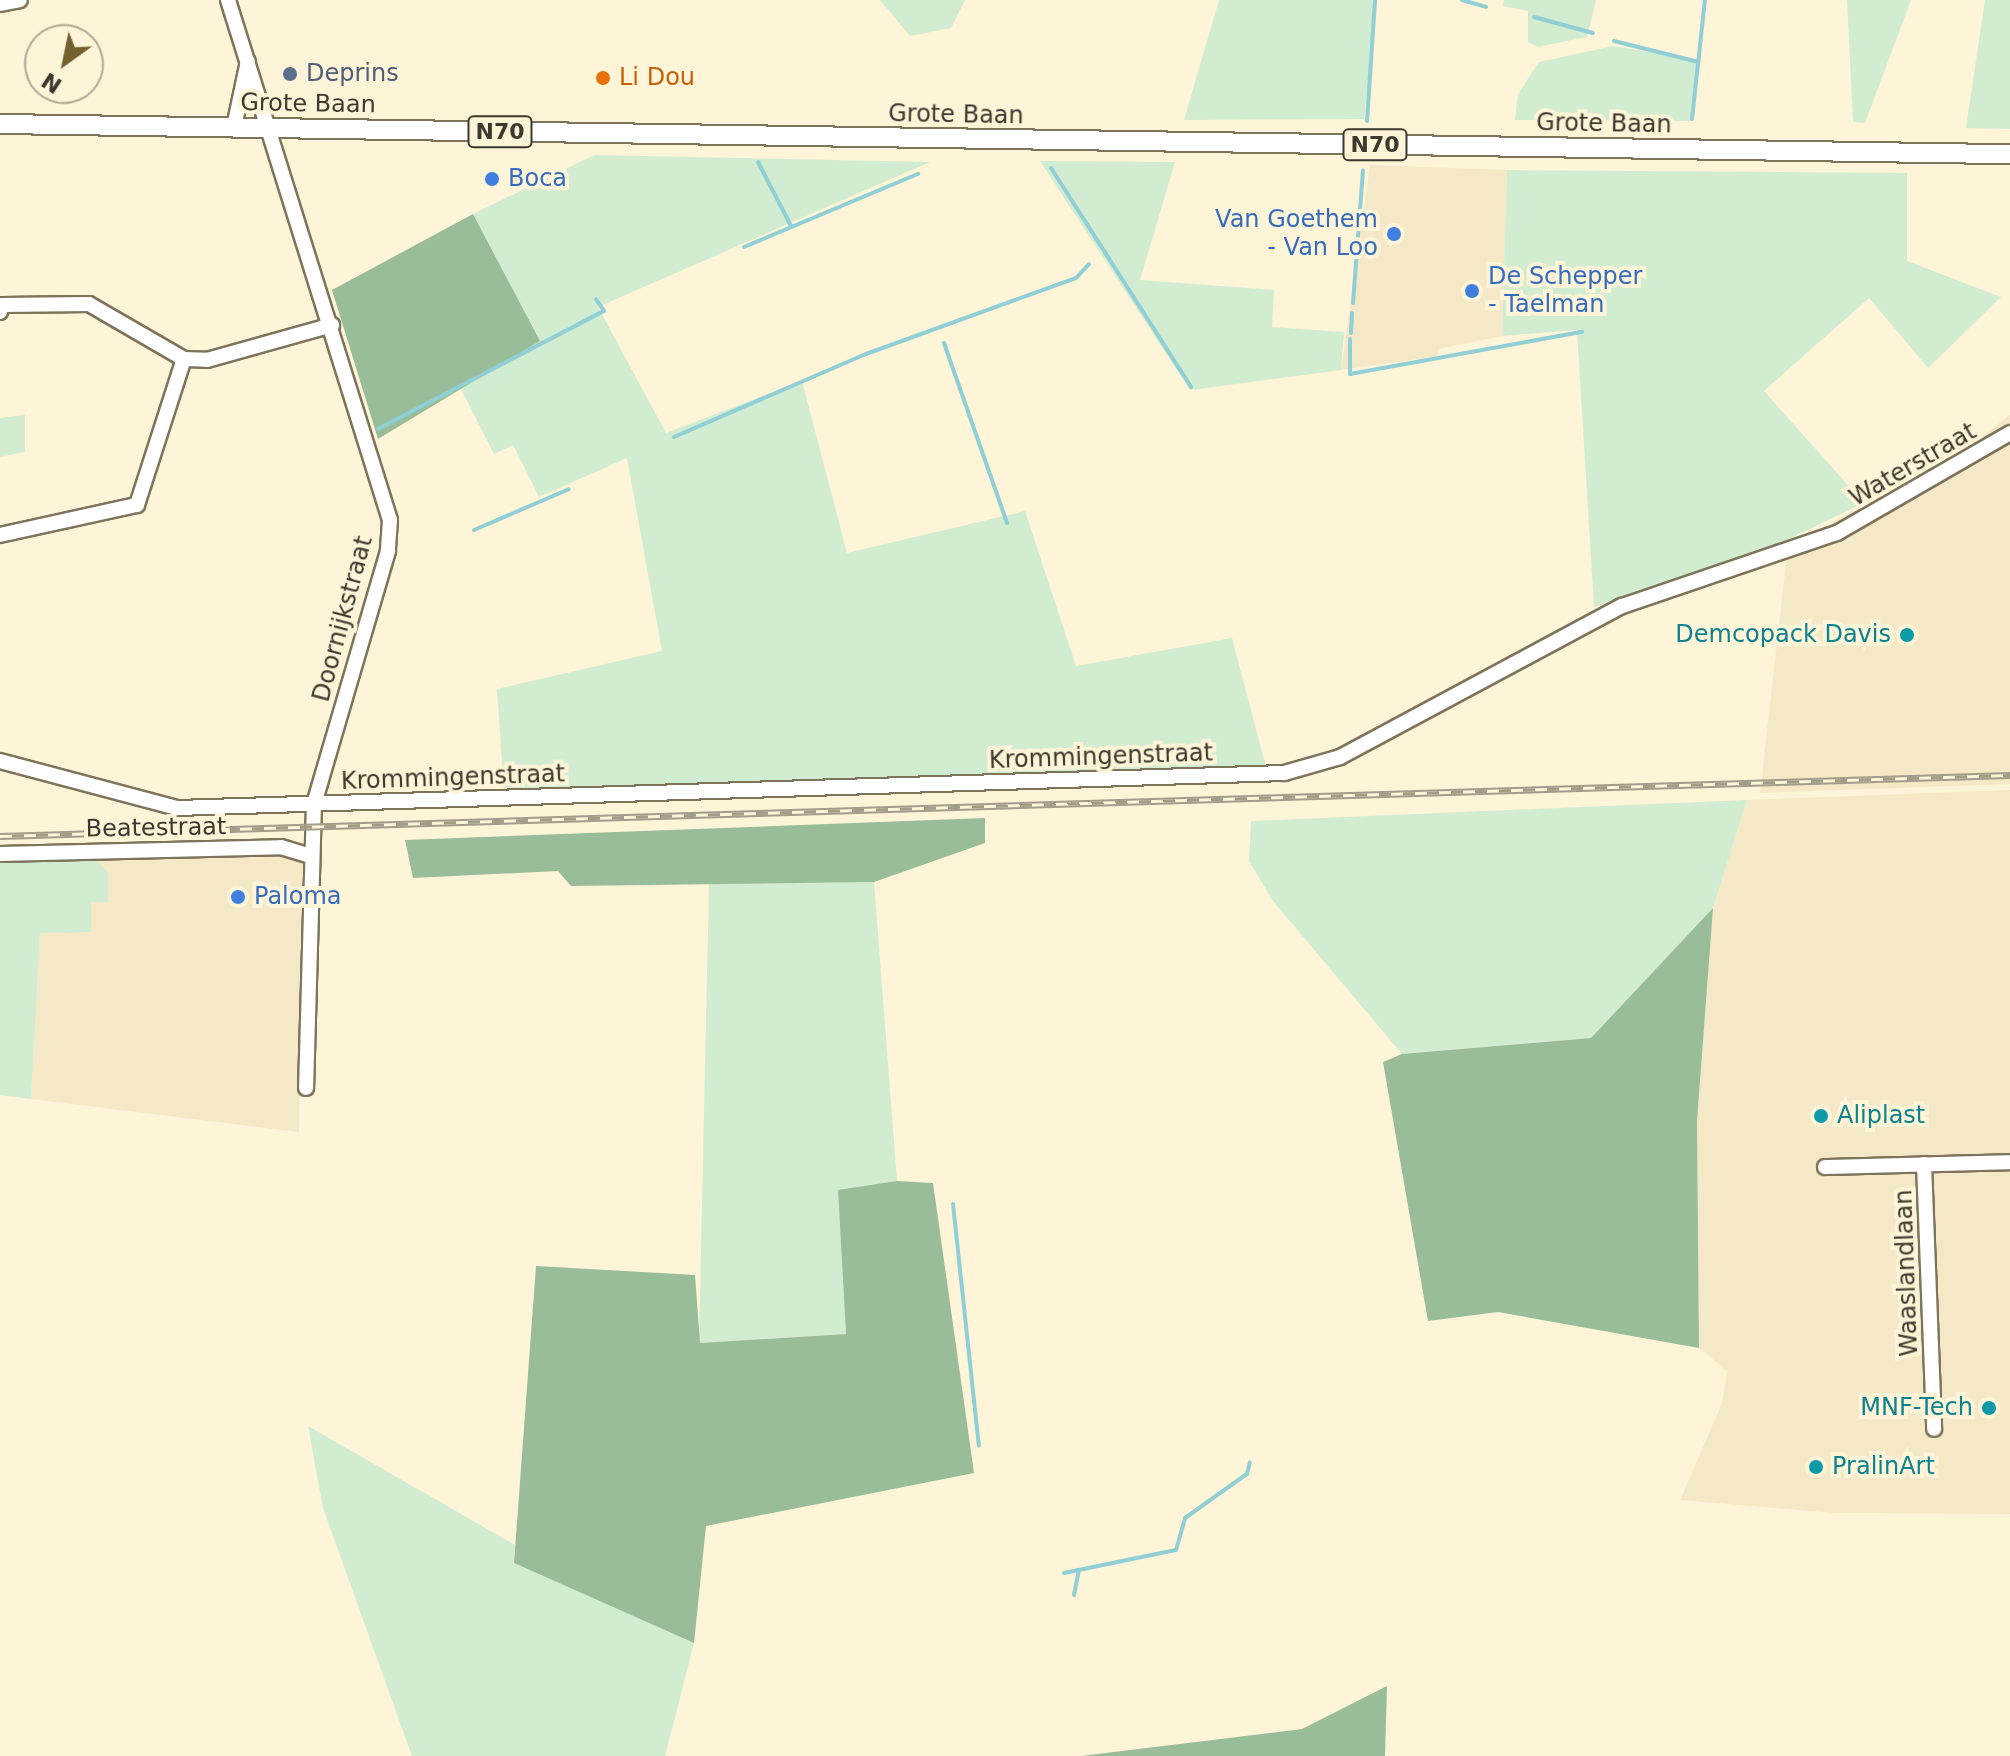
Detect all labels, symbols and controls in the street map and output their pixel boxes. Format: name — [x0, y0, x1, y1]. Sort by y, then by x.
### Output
north arrow — [24, 24, 104, 104]
place label: Deprins — [306, 60, 399, 88]
place label: Li Dou — [619, 64, 695, 92]
marker: Deprins — [281, 65, 299, 83]
text: N — [37, 67, 66, 98]
marker: Li Dou — [594, 69, 612, 87]
street label: Grote Baan — [240, 88, 376, 120]
street label: Grote Baan — [888, 99, 1024, 131]
street label: Grote Baan — [1536, 108, 1672, 140]
road number: N70 — [466, 114, 534, 150]
road number: N70 — [1341, 127, 1409, 163]
place label: Boca — [508, 165, 567, 193]
marker: Boca — [483, 170, 501, 188]
place label: Van Goethem - Van Loo — [1215, 206, 1378, 262]
marker: Van Goethem - Van Loo — [1385, 225, 1403, 243]
place label: De Schepper - Taelman — [1488, 263, 1642, 319]
marker: De Schepper - Taelman — [1463, 282, 1481, 300]
street label: Waterstraat — [1845, 417, 1981, 513]
street label: Doornijkstraat — [307, 533, 379, 705]
place label: Demcopack Davis — [1675, 621, 1891, 649]
marker: Demcopack Davis — [1898, 626, 1916, 644]
street label: Krommingenstraat — [988, 739, 1214, 775]
street label: Krommingenstraat — [340, 760, 566, 796]
street label: Beatestraat — [85, 812, 227, 844]
place label: Paloma — [254, 883, 342, 911]
marker: Paloma — [229, 888, 247, 906]
place label: Aliplast — [1837, 1102, 1925, 1130]
marker: Aliplast — [1812, 1107, 1830, 1125]
street label: Waaslandlaan — [1890, 1189, 1924, 1357]
place label: MNF-Tech — [1860, 1394, 1973, 1422]
marker: MNF-Tech — [1980, 1399, 1998, 1417]
place label: PralinArt — [1832, 1453, 1935, 1481]
marker: PralinArt — [1807, 1458, 1825, 1476]

